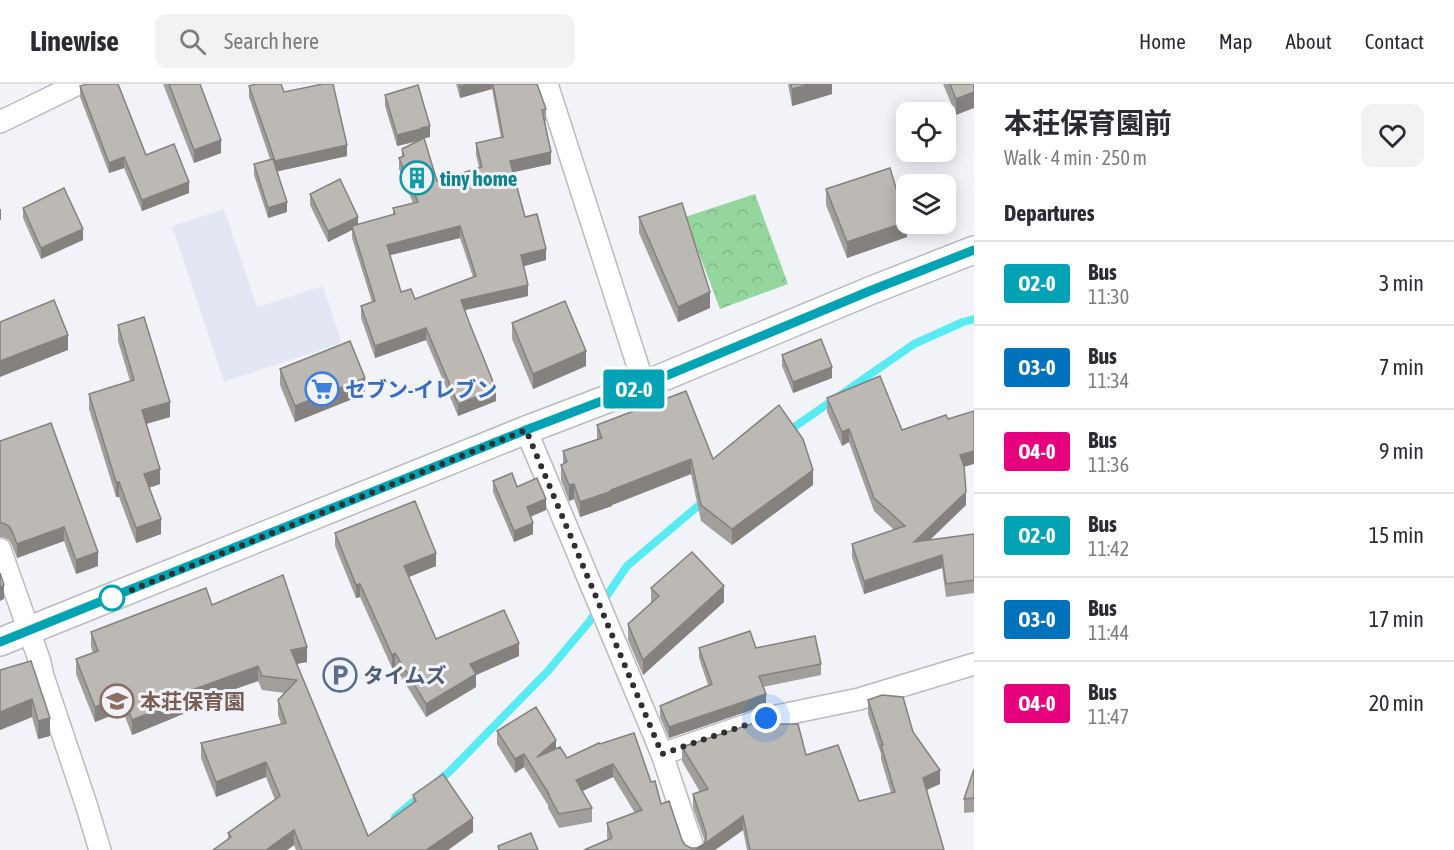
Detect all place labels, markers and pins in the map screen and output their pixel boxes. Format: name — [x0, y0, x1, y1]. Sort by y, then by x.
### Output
building icon: tiny home — [399, 160, 435, 196]
place label: tiny home — [439, 166, 517, 190]
supermarket icon: セブン-イレブン — [304, 371, 340, 407]
place label: セブン-イレブン — [345, 377, 497, 401]
unlabelled marker — [99, 585, 125, 611]
parking icon: タイムズ — [322, 657, 358, 693]
place label: タイムズ — [363, 663, 447, 687]
school or university icon: 本荘保育園 — [99, 683, 135, 719]
place label: 本荘保育園 — [140, 689, 245, 713]

